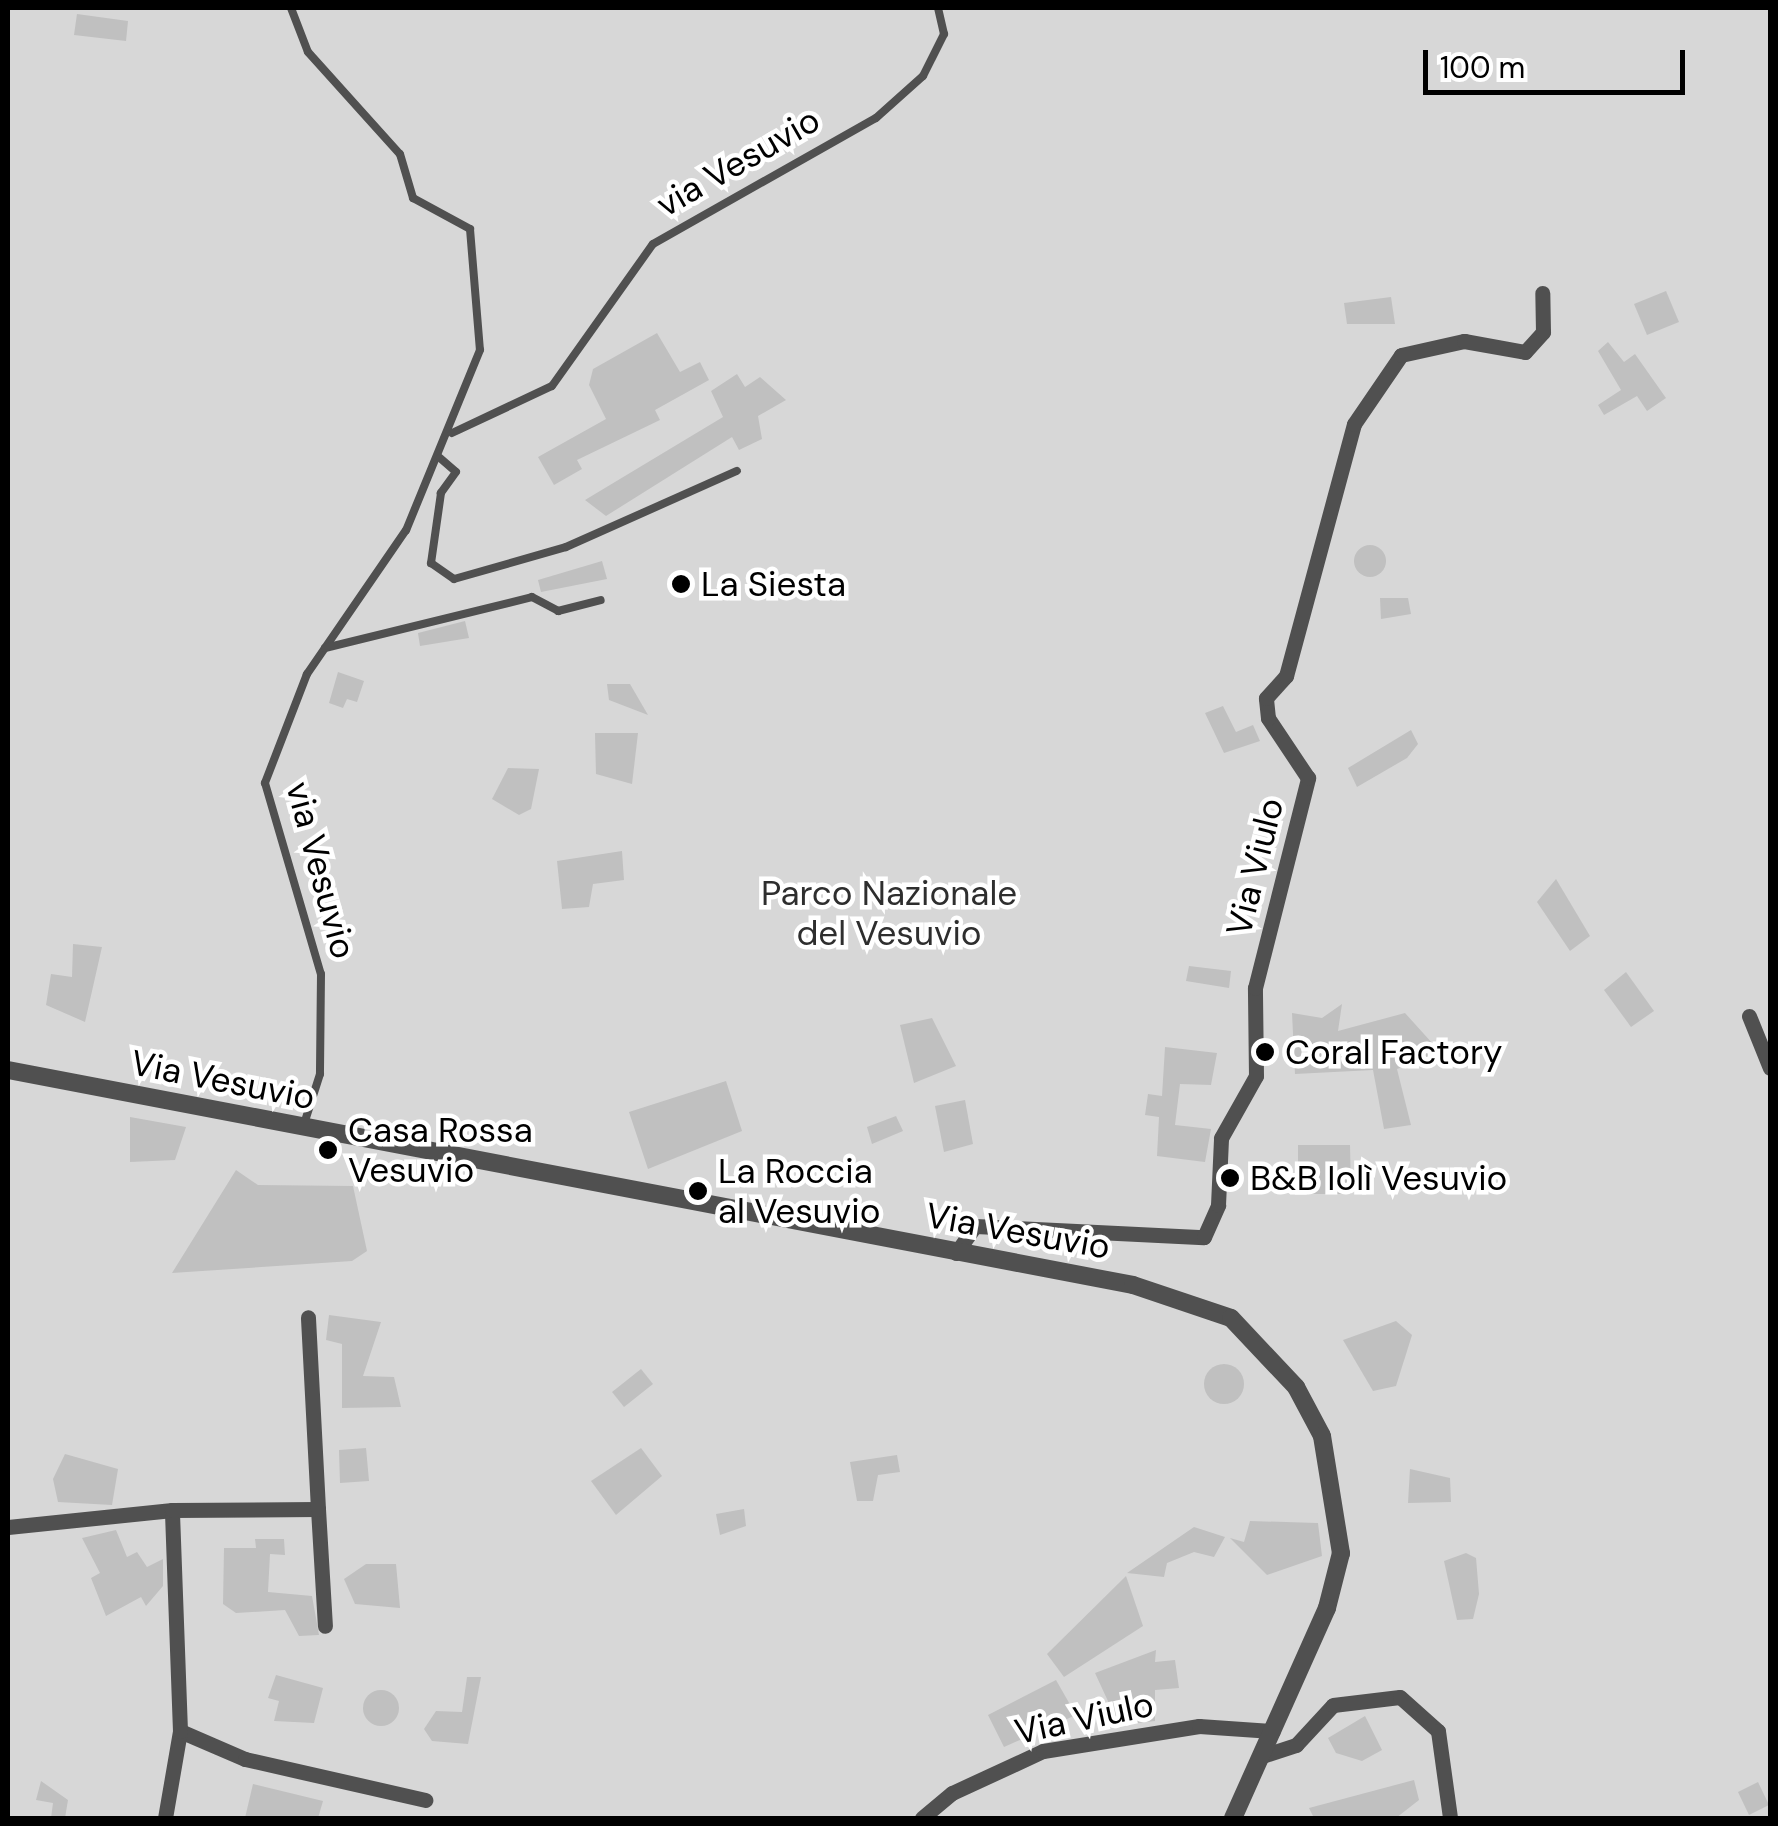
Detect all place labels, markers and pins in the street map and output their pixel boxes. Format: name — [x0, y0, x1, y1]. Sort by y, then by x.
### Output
place label: La Siesta — [701, 563, 846, 605]
marker: La Siesta — [670, 573, 692, 595]
place label: Coral Factory — [1285, 1031, 1502, 1073]
marker: Coral Factory — [1254, 1041, 1276, 1063]
place label: Casa Rossa Vesuvio — [348, 1109, 533, 1191]
marker: Casa Rossa Vesuvio — [317, 1139, 339, 1161]
place label: La Roccia al Vesuvio — [718, 1150, 880, 1232]
place label: B&B Iolì Vesuvio — [1250, 1157, 1507, 1199]
marker: B&B Iolì Vesuvio — [1219, 1167, 1241, 1189]
marker: La Roccia al Vesuvio — [687, 1180, 709, 1202]

